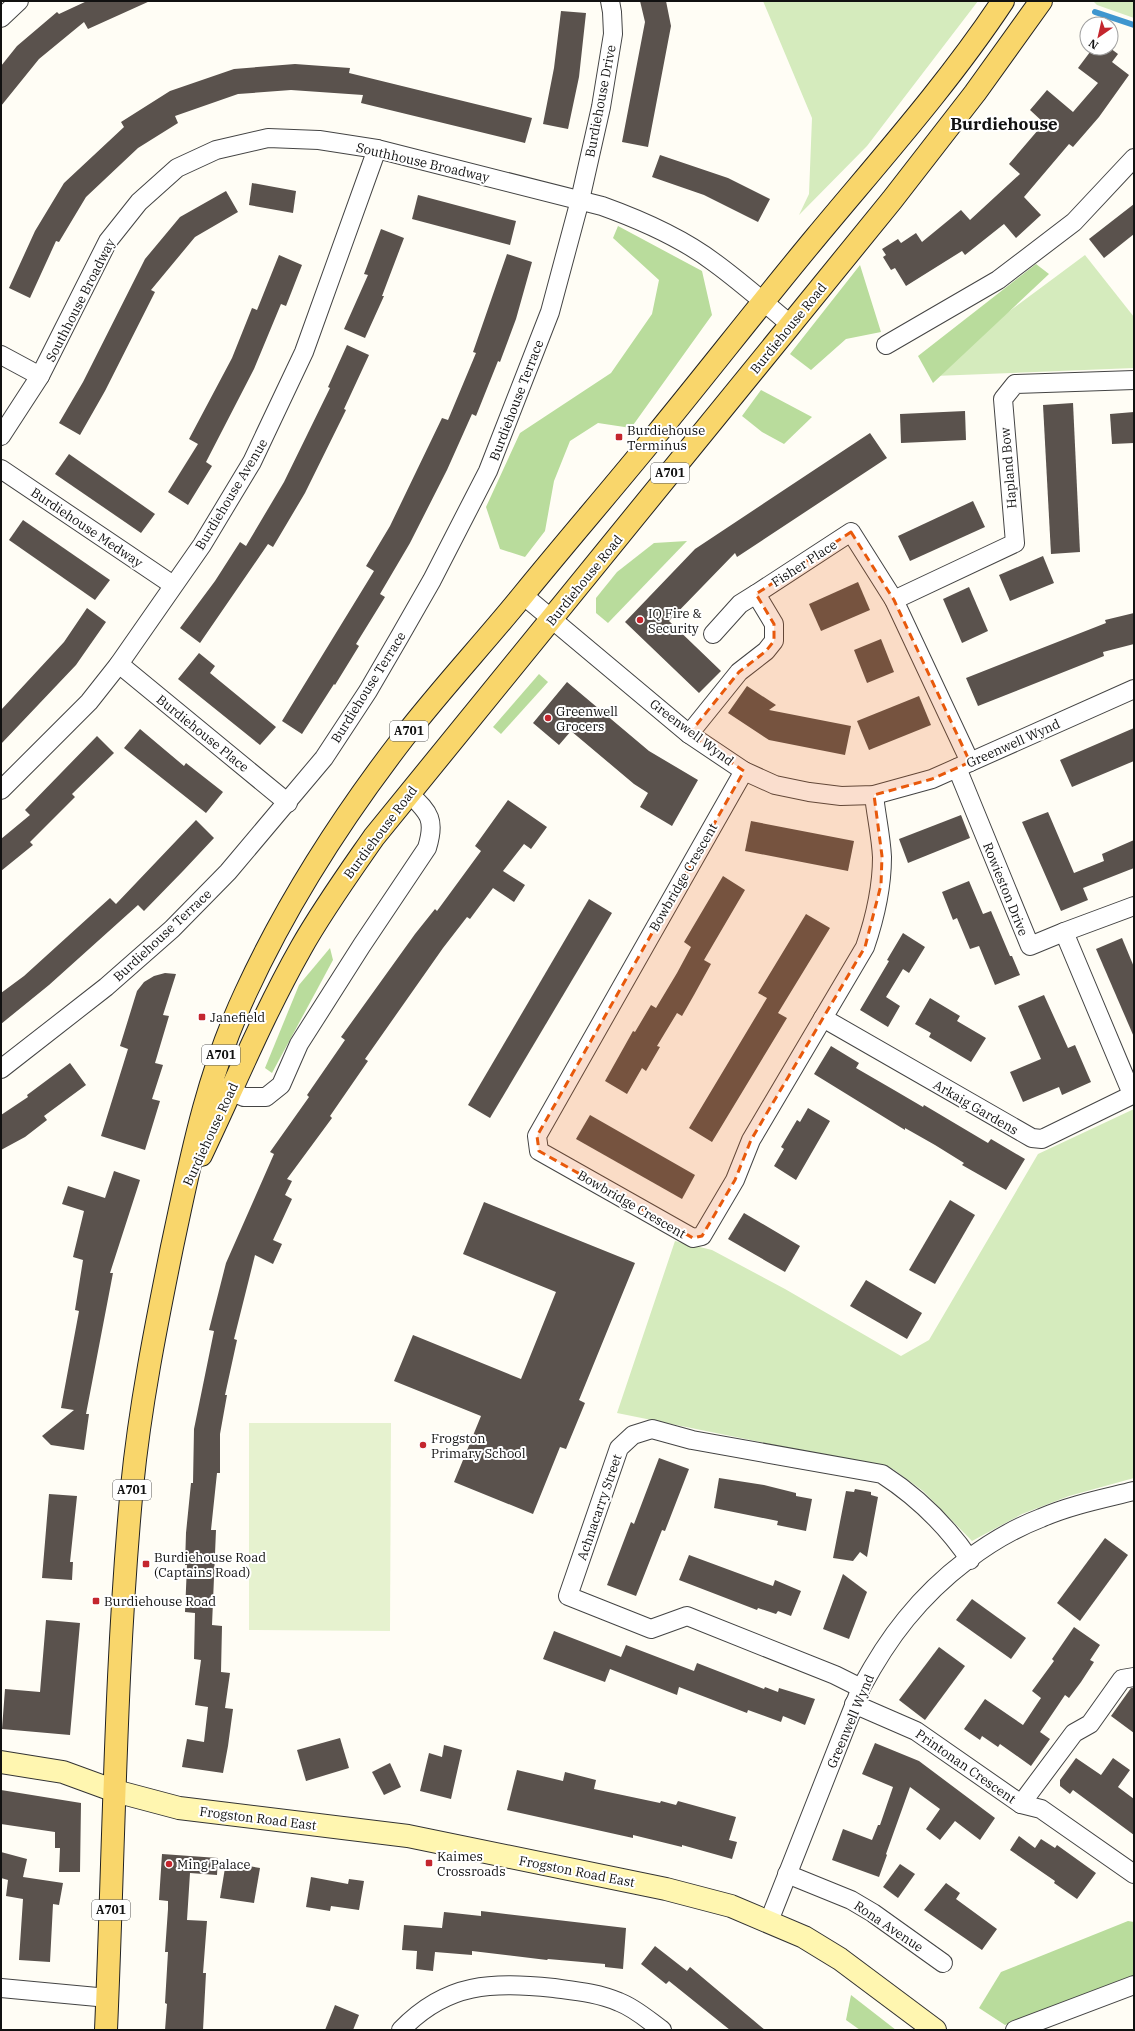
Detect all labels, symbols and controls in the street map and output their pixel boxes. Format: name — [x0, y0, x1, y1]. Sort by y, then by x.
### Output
north arrow — [1079, 16, 1119, 56]
text: N — [1086, 36, 1101, 53]
street label: Burdiehouse Drive — [581, 43, 620, 159]
district label: Burdiehouse — [950, 113, 1058, 135]
street label: Southhouse Broadway — [355, 139, 491, 186]
street label: Southhouse Broadway — [42, 236, 119, 365]
street label: Burdiehouse Road — [746, 279, 830, 377]
street label: Burdiehouse Terrace — [486, 337, 547, 463]
place label: Burdiehouse Terminus — [627, 422, 705, 454]
street label: Hapland Bow — [996, 427, 1021, 509]
marker: Burdiehouse Terminus — [614, 432, 624, 442]
street label: Burdiehouse Avenue — [191, 435, 271, 553]
road number: A701 — [651, 463, 689, 483]
street label: Burdiehouse Medway — [27, 484, 146, 571]
street label: Burdiehouse Road — [542, 531, 626, 629]
street label: Fisher Place — [768, 536, 840, 591]
place label: IQ Fire & Security — [648, 605, 702, 637]
marker: IQ Fire & Security — [635, 615, 645, 625]
street label: Burdiehouse Terrace — [327, 628, 410, 746]
street label: Burdiehouse Place — [153, 691, 252, 776]
street label: Greenwell Wynd — [646, 695, 737, 770]
place label: Greenwell Grocers — [556, 703, 618, 735]
marker: Greenwell Grocers — [543, 713, 553, 723]
street label: Greenwell Wynd — [964, 715, 1063, 772]
road number: A701 — [390, 721, 428, 741]
street label: Burdiehouse Road — [340, 782, 421, 882]
street label: Bowbridge Crescent — [645, 820, 722, 934]
street label: Rowieston Drive — [979, 840, 1032, 938]
street label: Burdiehouse Terrace — [110, 885, 215, 985]
place label: Janefield — [210, 1009, 265, 1026]
marker: Janefield — [197, 1012, 207, 1022]
road number: A701 — [202, 1045, 240, 1065]
street label: Arkaig Gardens — [930, 1076, 1021, 1139]
street label: Burdiehouse Road — [179, 1080, 242, 1189]
street label: Bowbridge Crescent — [575, 1166, 689, 1243]
place label: Frogston Primary School — [431, 1430, 526, 1462]
marker: Frogston Primary School — [418, 1440, 428, 1450]
street label: Achnacarry Street — [573, 1451, 626, 1563]
road number: A701 — [113, 1480, 151, 1500]
place label: Burdiehouse Road (Captains Road) — [154, 1549, 266, 1581]
marker: Burdiehouse Road (Captains Road) — [141, 1559, 151, 1569]
place label: Burdiehouse Road — [104, 1593, 216, 1610]
marker: Burdiehouse Road — [91, 1596, 101, 1606]
street label: Greenwell Wynd — [823, 1671, 878, 1771]
street label: Printonan Crescent — [912, 1725, 1019, 1808]
street label: Frogston Road East — [198, 1803, 318, 1834]
place label: Kaimes Crossroads — [437, 1848, 506, 1880]
street label: Frogston Road East — [517, 1852, 637, 1891]
place label: Ming Palace — [177, 1856, 250, 1873]
marker: Kaimes Crossroads — [424, 1858, 434, 1868]
marker: Ming Palace — [164, 1859, 174, 1869]
street label: Rona Avenue — [851, 1897, 927, 1956]
road number: A701 — [92, 1900, 130, 1920]

